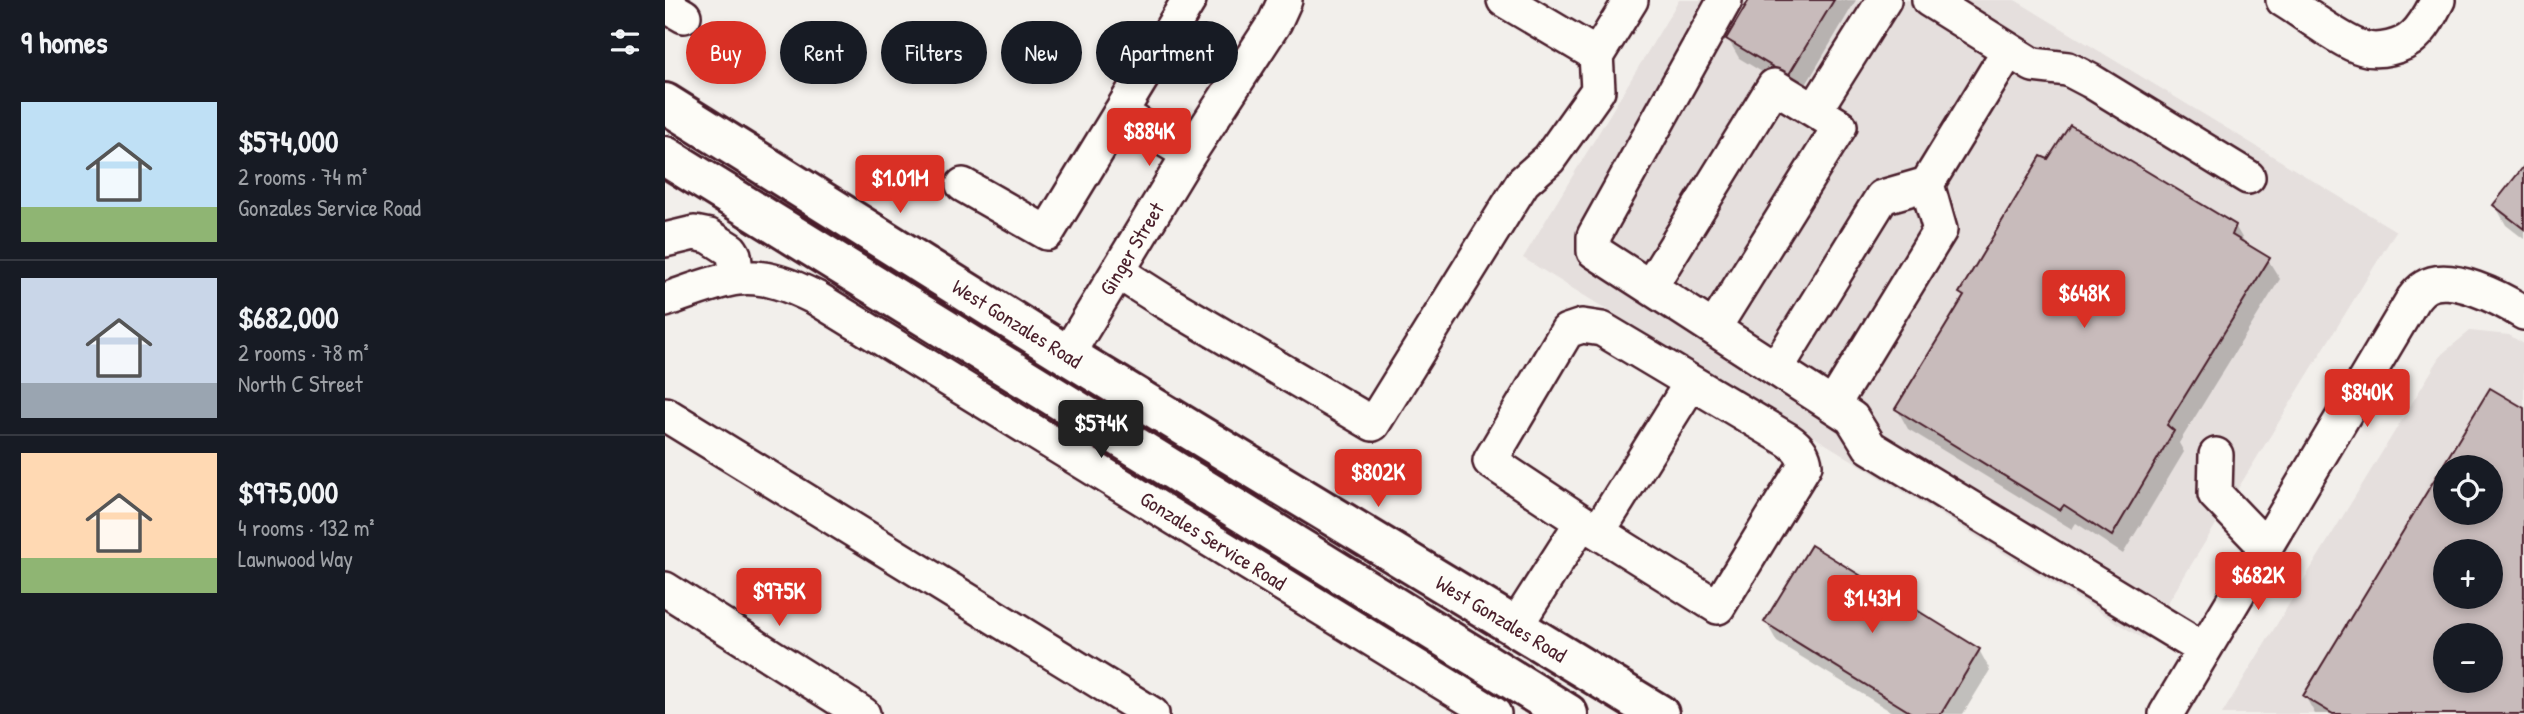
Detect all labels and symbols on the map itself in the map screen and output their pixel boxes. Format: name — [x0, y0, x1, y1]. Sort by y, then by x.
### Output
pin: $884K — [1100, 108, 1198, 168]
pin: $1.01M — [843, 156, 957, 215]
street label: Ginger Street — [1092, 196, 1171, 301]
pin: $648K — [2035, 270, 2133, 330]
street label: West Gonzales Road — [947, 272, 1088, 375]
pin: $840K — [2318, 370, 2416, 429]
pin: $574K — [1052, 400, 1150, 460]
pin: $802K — [1329, 449, 1427, 509]
street label: Gonzales Service Road — [1135, 484, 1292, 597]
pin: $682K — [2209, 552, 2307, 612]
pin: $975K — [730, 568, 828, 628]
street label: West Gonzales Road — [1430, 568, 1572, 669]
pin: $1.43M — [1815, 576, 1929, 635]

